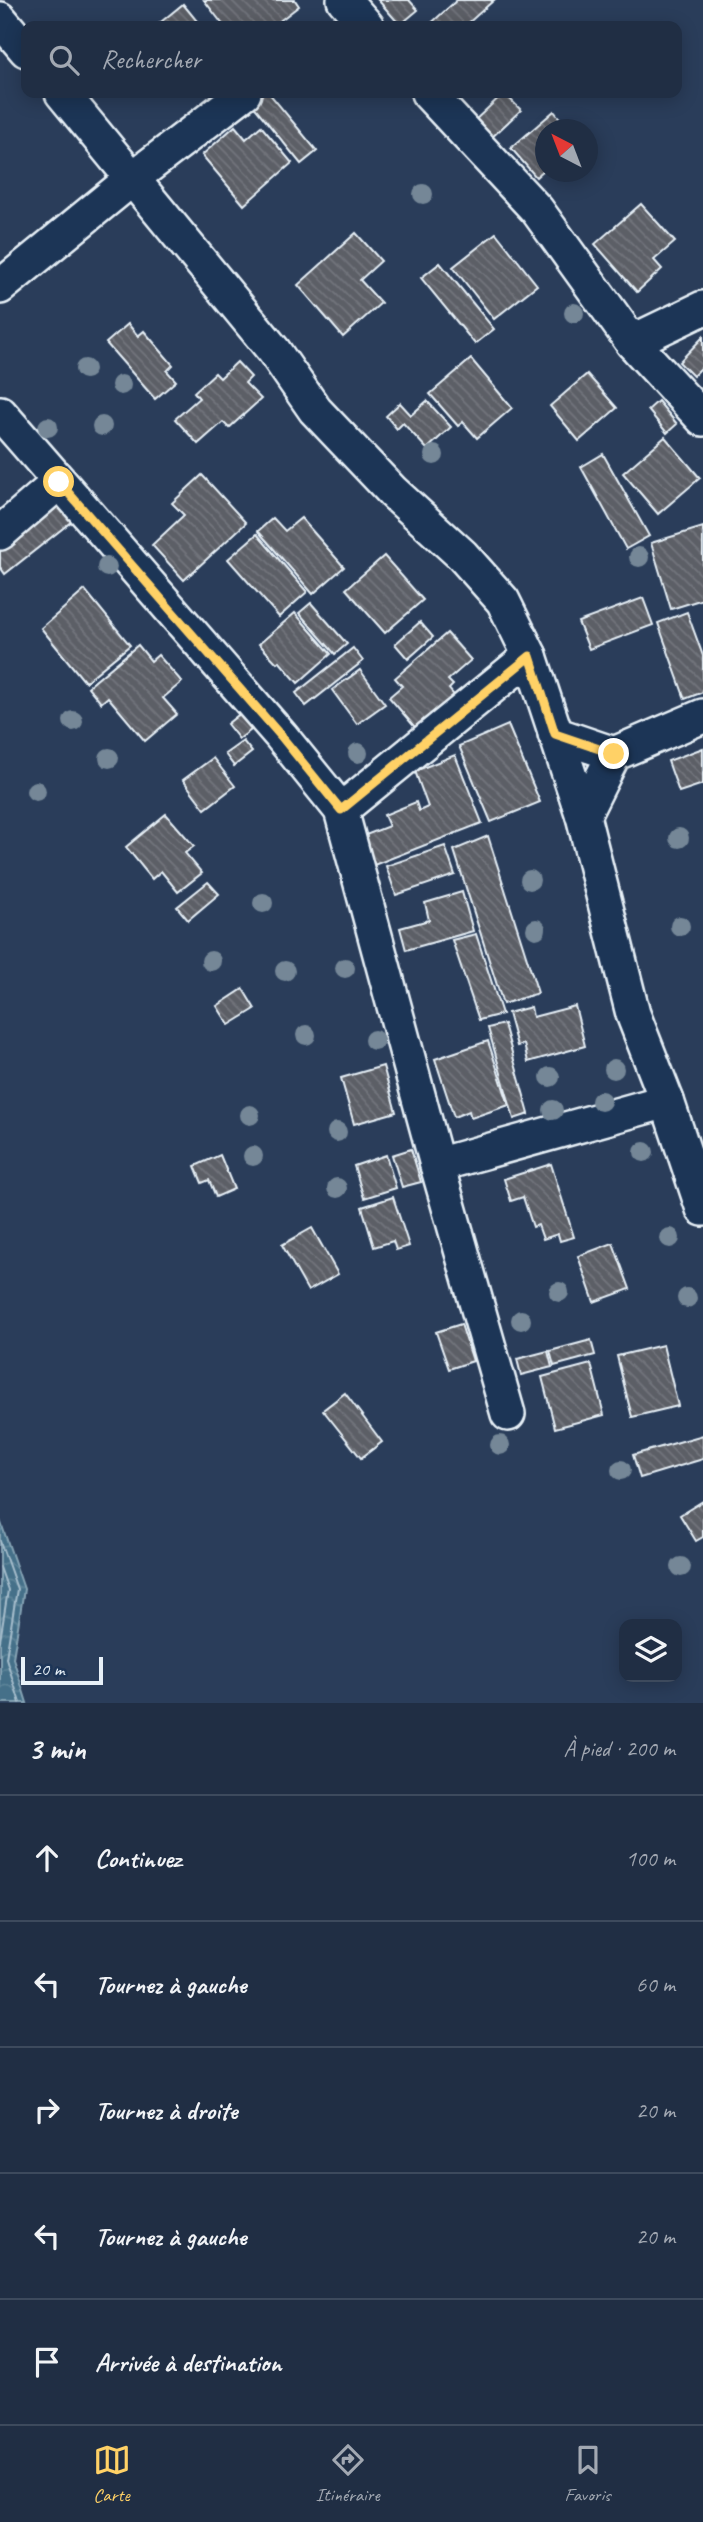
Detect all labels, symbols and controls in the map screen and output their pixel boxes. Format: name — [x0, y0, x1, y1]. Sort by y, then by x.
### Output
search box — [21, 21, 682, 98]
icon: search — [45, 41, 83, 79]
text: Rechercher — [101, 43, 201, 76]
north arrow — [535, 119, 598, 182]
route start — [43, 466, 74, 497]
route end — [598, 738, 629, 769]
map controls — [619, 1619, 682, 1682]
button: layers — [619, 1619, 682, 1682]
scale bar — [21, 1654, 103, 1686]
text: 20 m — [32, 1657, 64, 1681]
text: 3 min — [28, 1730, 85, 1768]
text: À pied · 200 m — [563, 1734, 675, 1763]
icon: ahead — [28, 1839, 66, 1877]
text: Continuez — [95, 1842, 181, 1875]
text: 100 m — [626, 1844, 675, 1873]
icon: left — [28, 1965, 66, 2003]
text: Tournez à gauche — [95, 1968, 246, 2001]
text: 60 m — [636, 1970, 675, 1999]
icon: right — [28, 2091, 66, 2129]
text: Tournez à droite — [95, 2094, 237, 2127]
text: 20 m — [636, 2096, 675, 2125]
icon: left — [28, 2217, 66, 2255]
text: Tournez à gauche — [95, 2220, 246, 2253]
text: 20 m — [636, 2222, 675, 2251]
icon: arrive — [28, 2343, 66, 2381]
text: Arrivée à destination — [95, 2346, 281, 2379]
tab: Carte — [93, 2441, 131, 2507]
tab: Itinéraire — [316, 2441, 380, 2507]
tab: Favoris — [565, 2441, 610, 2507]

